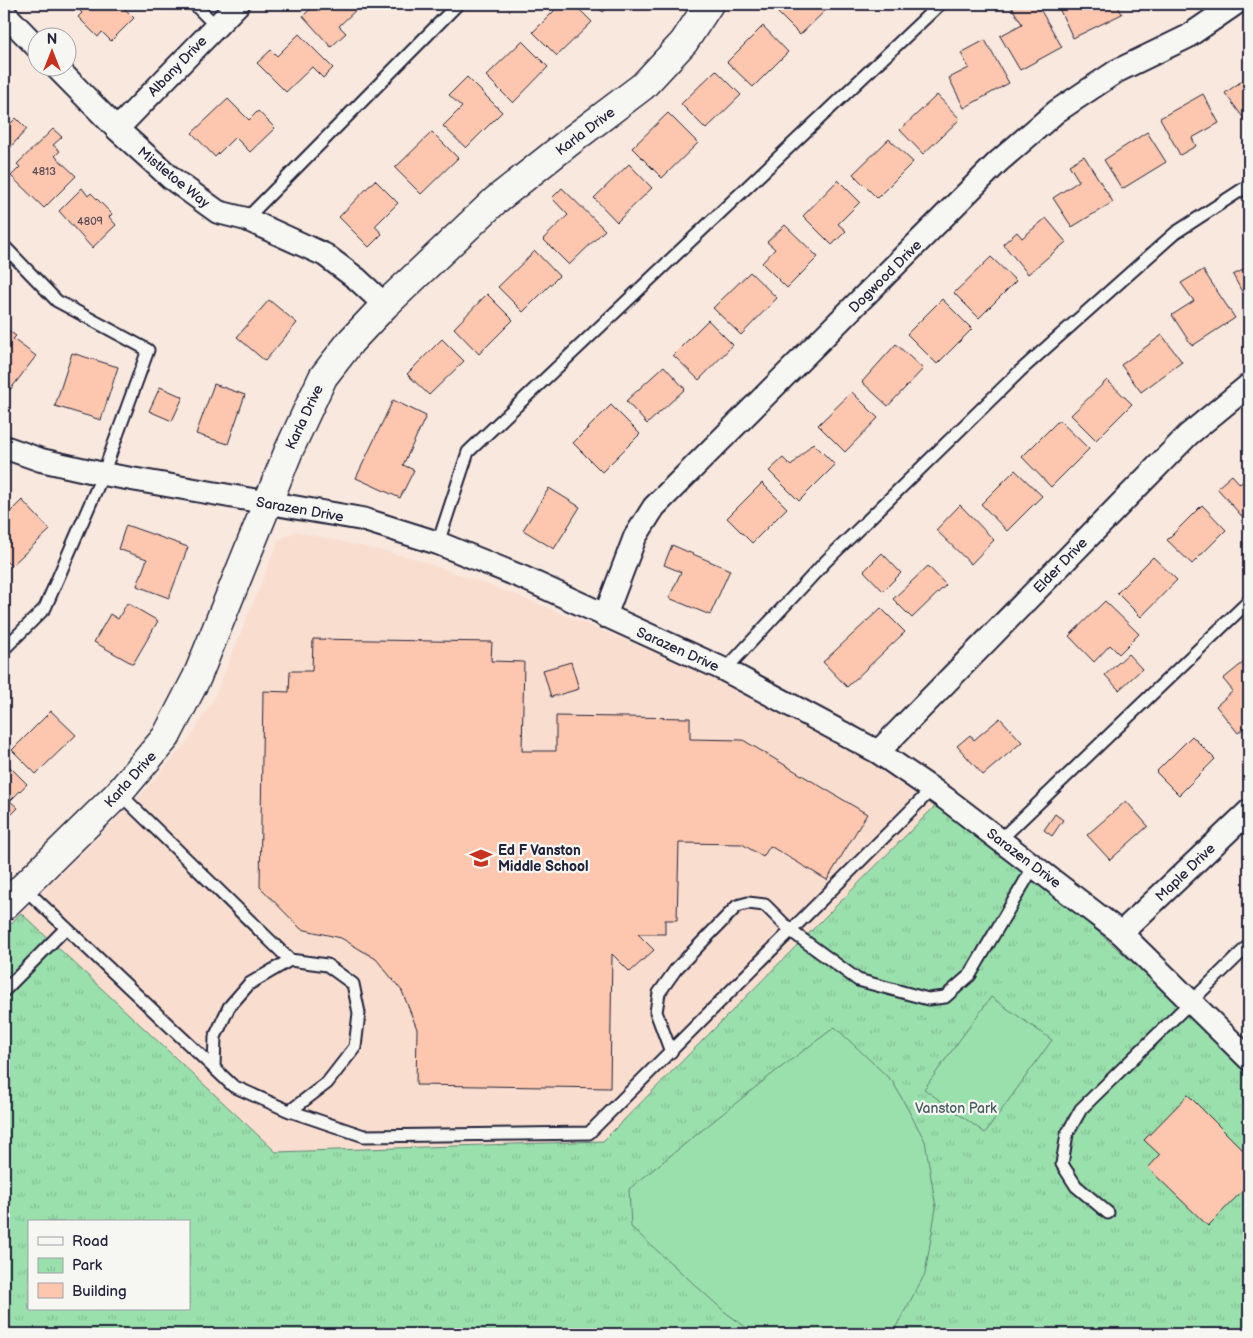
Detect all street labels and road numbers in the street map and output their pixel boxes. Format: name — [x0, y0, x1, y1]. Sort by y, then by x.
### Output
street label: Albany Drive — [144, 33, 210, 100]
street label: Karla Drive — [552, 104, 618, 159]
street label: Mistletoe Way — [134, 143, 214, 212]
street label: Dogwood Drive — [845, 236, 925, 316]
street label: Karla Drive — [282, 382, 327, 452]
street label: Sarazen Drive — [255, 493, 345, 526]
street label: Elder Drive — [1030, 534, 1091, 597]
street label: Sarazen Drive — [634, 624, 722, 675]
street label: Karla Drive — [101, 748, 160, 811]
street label: Sarazen Drive — [983, 825, 1064, 892]
street label: Maple Drive — [1152, 840, 1219, 905]

